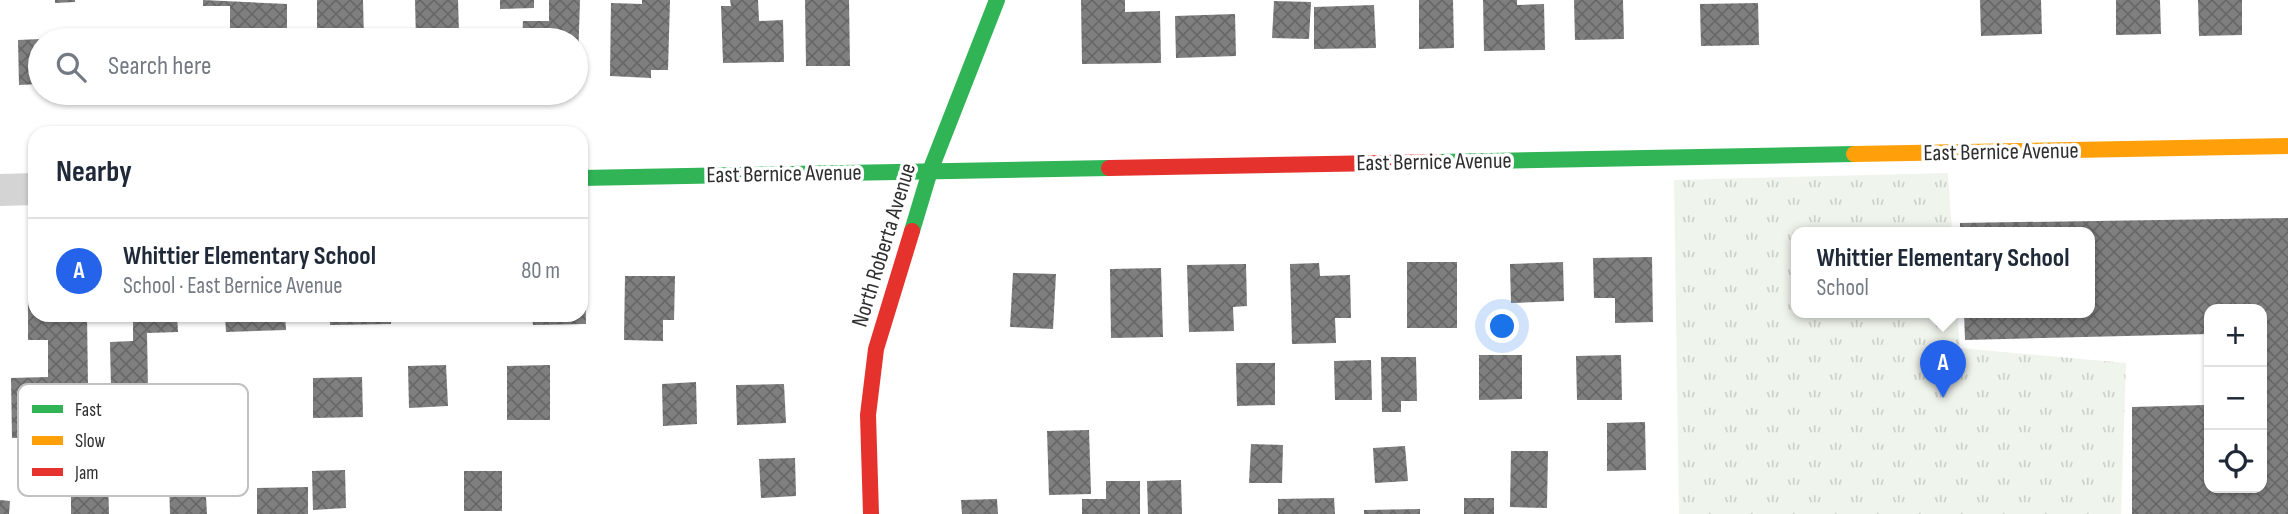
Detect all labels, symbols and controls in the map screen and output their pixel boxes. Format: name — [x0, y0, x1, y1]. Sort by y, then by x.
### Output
search box — [28, 28, 588, 105]
icon: search — [52, 48, 90, 86]
text: Search here — [108, 51, 211, 82]
street label: East Bernice Avenue — [1923, 137, 2079, 167]
street label: East Bernice Avenue — [1356, 147, 1512, 177]
text: Nearby — [56, 154, 132, 190]
street label: East Bernice Avenue — [706, 159, 862, 189]
street label: North Roberta Avenue — [846, 160, 922, 330]
popup — [1791, 227, 2095, 318]
text: Whittier Elementary School — [123, 241, 376, 272]
text: Whittier Elementary School — [1817, 243, 2069, 274]
text: A — [74, 257, 84, 285]
text: 80 m — [521, 257, 560, 285]
text: School · East Bernice Avenue — [123, 272, 343, 300]
text: School — [1817, 274, 1869, 302]
map controls — [2204, 304, 2267, 493]
button: + — [2204, 304, 2267, 367]
your location — [1485, 309, 1519, 343]
pin: A — [1920, 340, 1966, 398]
button: − — [2204, 367, 2267, 430]
legend — [18, 384, 248, 496]
text: Fast — [75, 399, 102, 422]
text: Slow — [75, 430, 105, 453]
button: locate — [2204, 430, 2267, 493]
text: Jam — [74, 462, 98, 485]

